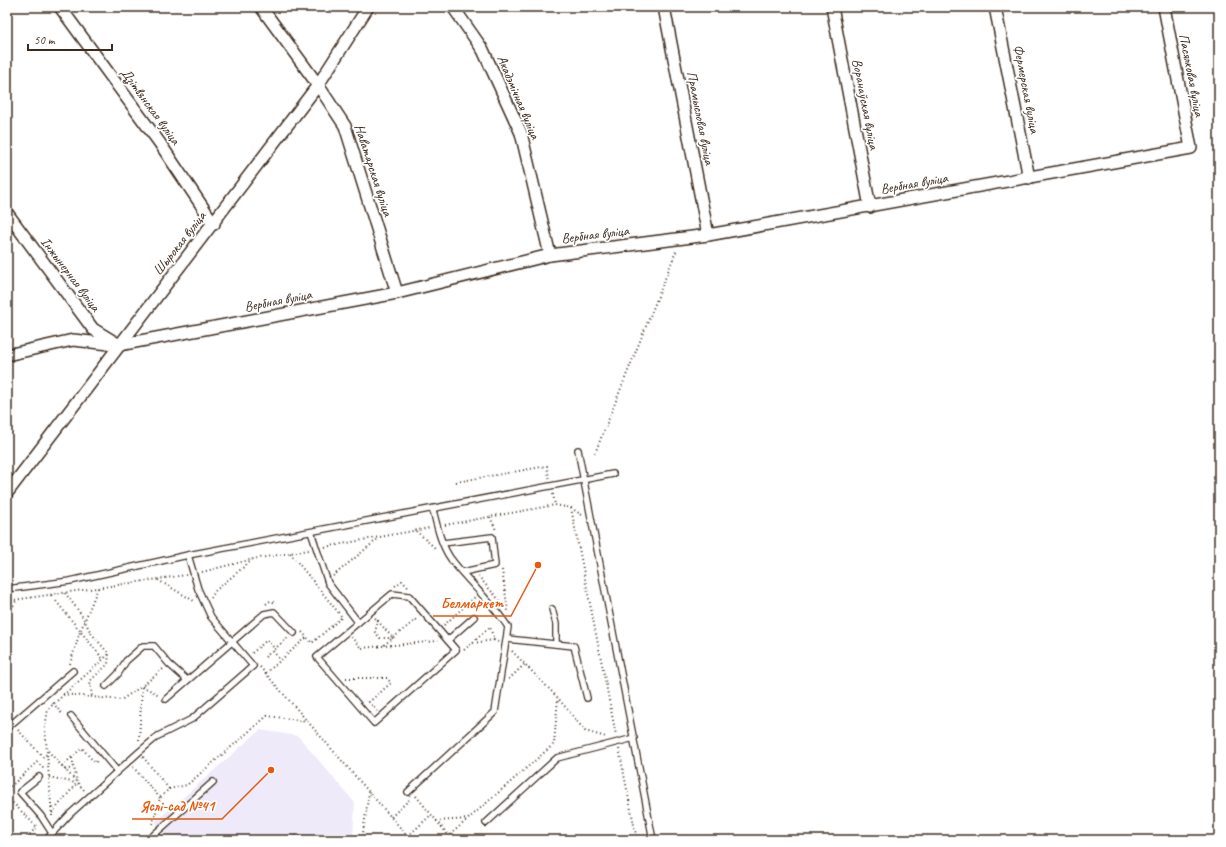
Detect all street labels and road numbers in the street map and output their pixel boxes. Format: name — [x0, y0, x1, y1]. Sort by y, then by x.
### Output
street label: Пасялковая вуліца — [1175, 32, 1208, 119]
street label: Фермерская вуліца — [1010, 43, 1044, 136]
street label: Акадэмічная вуліца — [493, 53, 544, 143]
street label: Воранаўская вуліца — [848, 57, 883, 152]
street label: Дзітвянская вуліца — [117, 65, 185, 149]
street label: Прамысловая вуліца — [683, 70, 718, 167]
street label: Наватарская вуліца — [351, 122, 397, 219]
street label: Вербная вуліца — [879, 169, 950, 198]
street label: Шырокая вуліца — [149, 207, 210, 279]
street label: Вербная вуліца — [560, 222, 631, 247]
street label: Інжынерная вуліца — [37, 234, 105, 316]
street label: Вербная вуліца — [243, 285, 314, 315]

